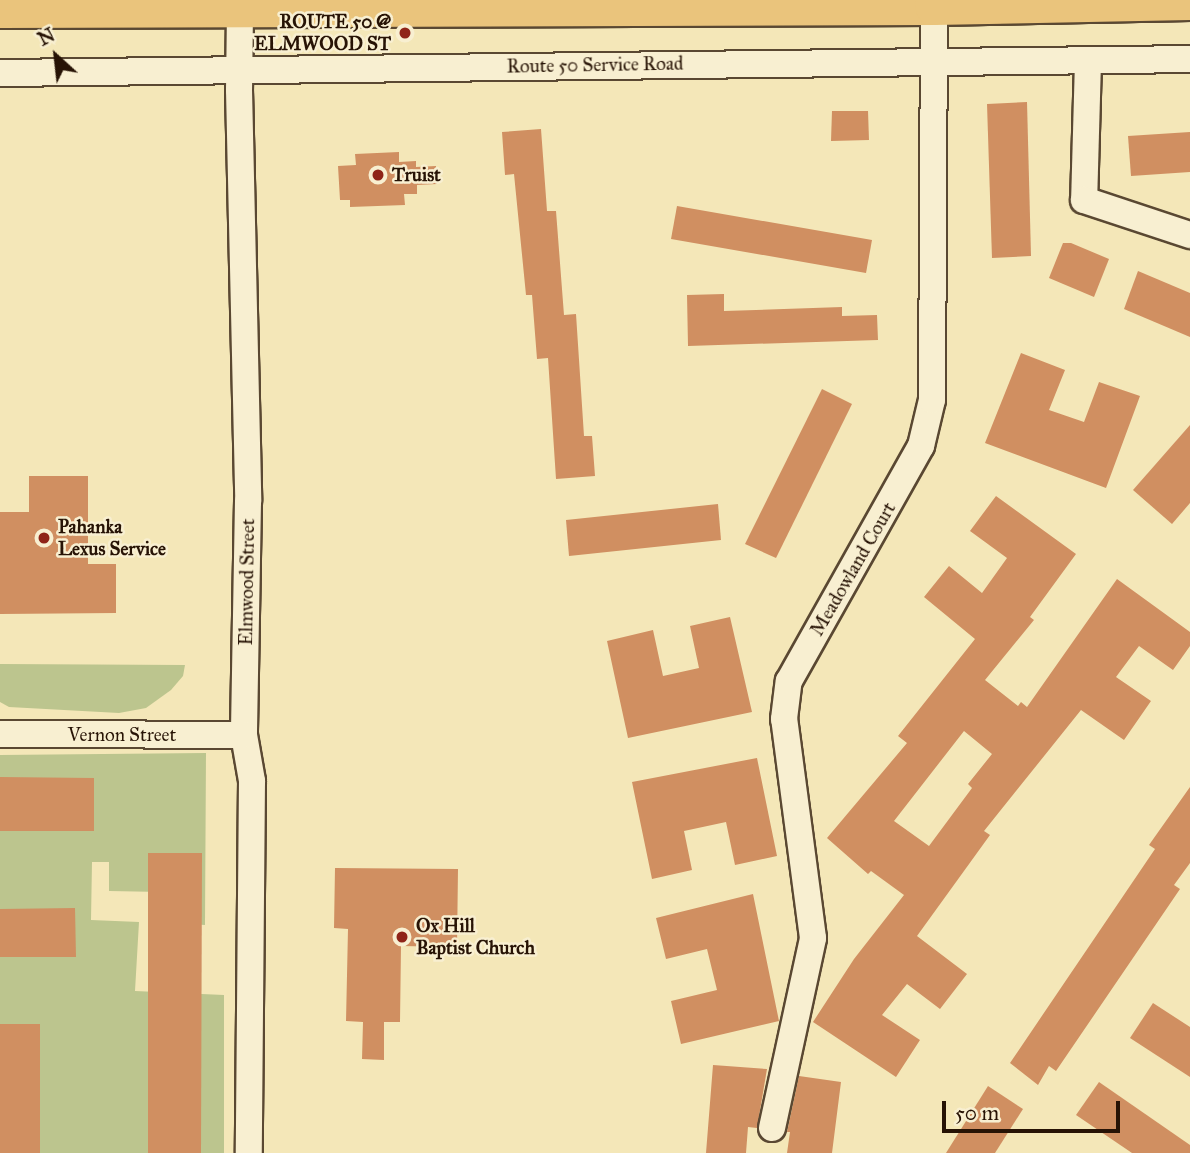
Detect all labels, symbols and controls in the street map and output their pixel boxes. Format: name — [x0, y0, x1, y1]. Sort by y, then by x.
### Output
place label: ROUTE 50 @ ELMWOOD ST — [254, 11, 391, 55]
north arrow — [21, 21, 91, 91]
text: N — [34, 23, 59, 51]
marker: ROUTE 50 @ ELMWOOD ST — [397, 25, 413, 41]
street label: Route 50 Service Road — [506, 52, 684, 78]
place label: Truist — [392, 164, 441, 186]
marker: Truist — [370, 167, 386, 183]
street label: Meadowland Court — [805, 498, 901, 640]
place label: Pahanka Lexus Service — [58, 516, 166, 560]
street label: Elmwood Street — [234, 518, 260, 646]
marker: Pahanka Lexus Service — [36, 530, 52, 546]
street label: Vernon Street — [68, 724, 176, 746]
place label: Ox Hill Baptist Church — [416, 915, 535, 959]
marker: Ox Hill Baptist Church — [394, 929, 410, 945]
scale bar — [945, 1086, 1124, 1130]
text: 50 m — [955, 1100, 999, 1126]

